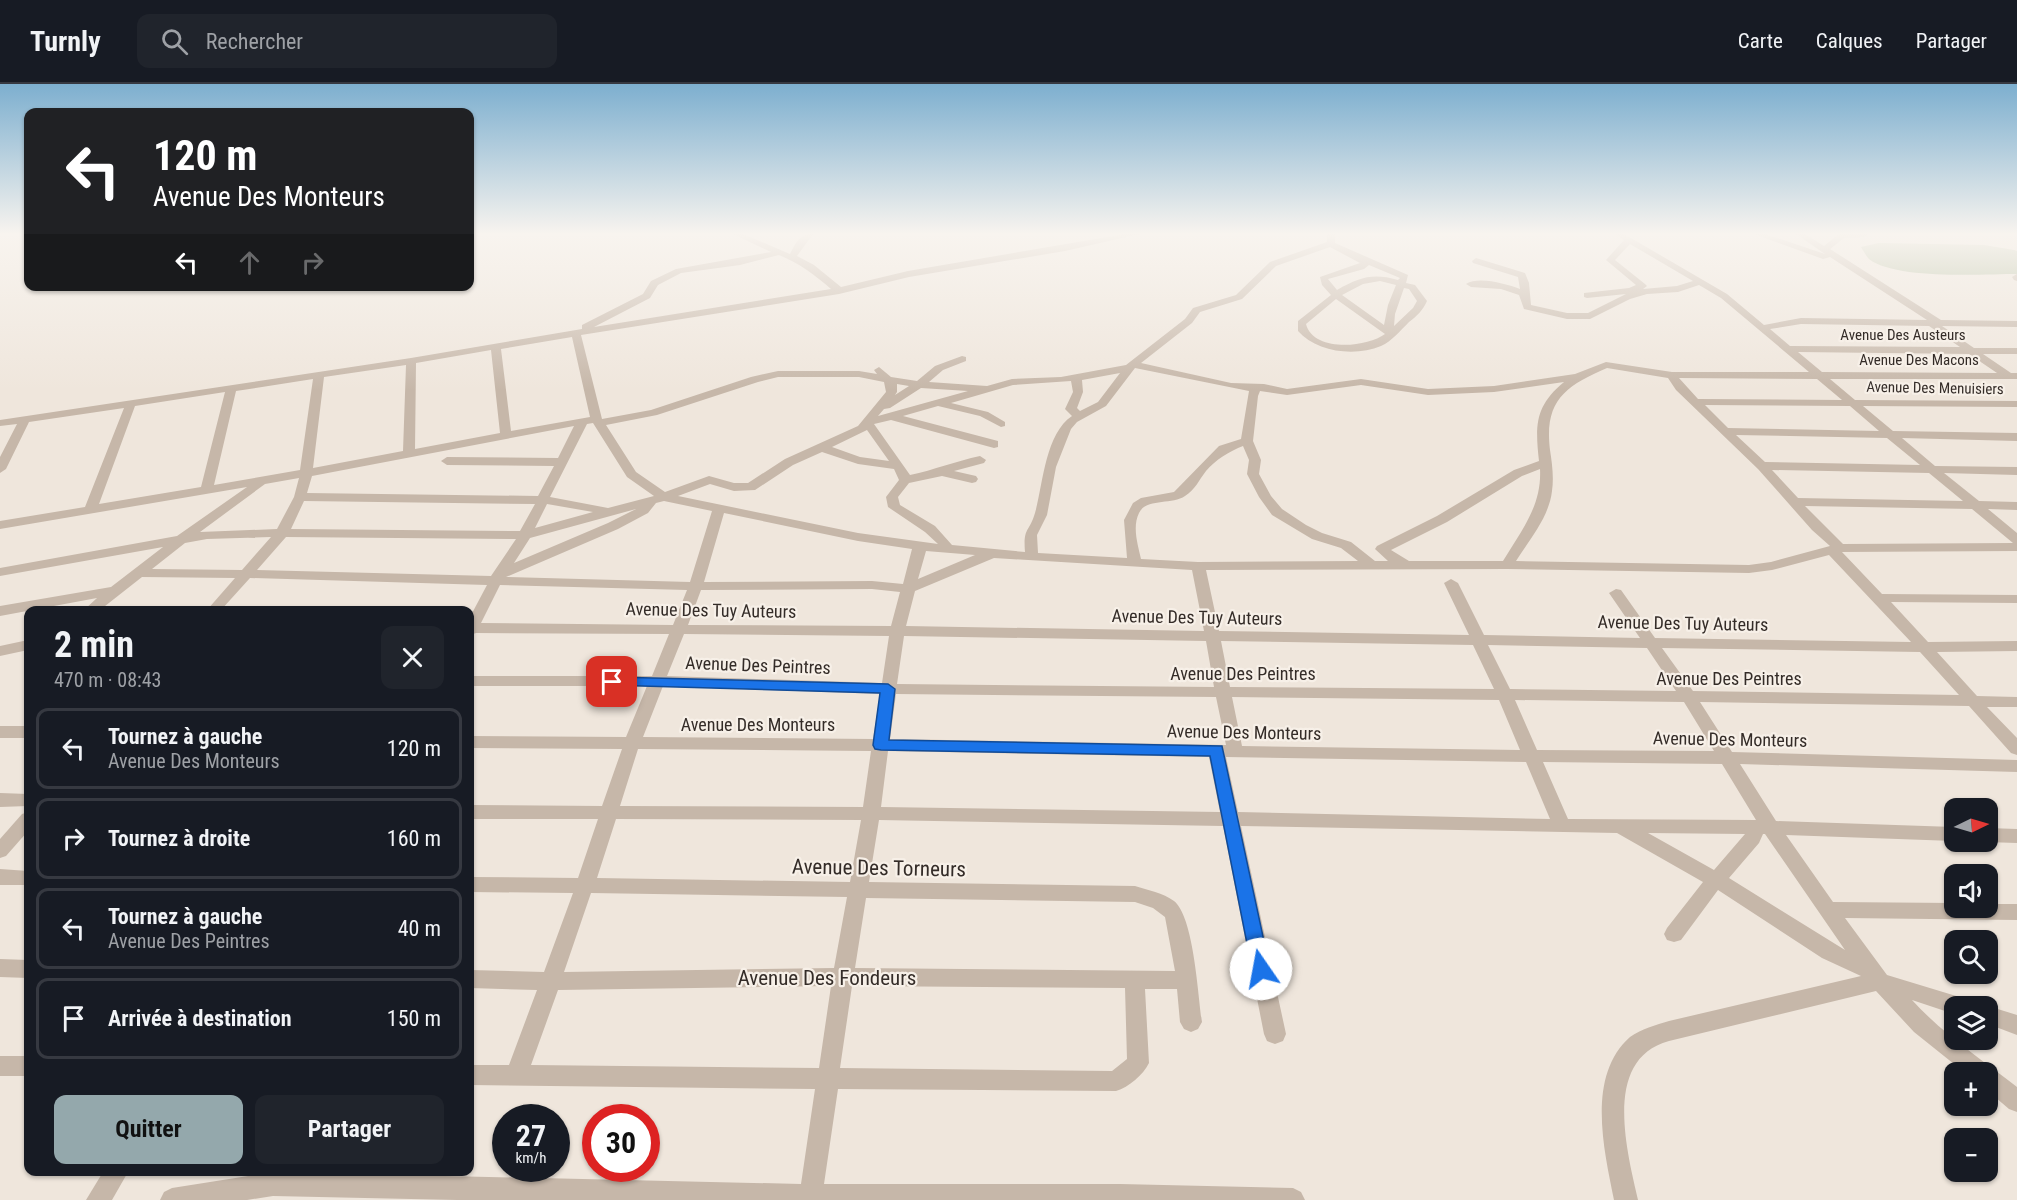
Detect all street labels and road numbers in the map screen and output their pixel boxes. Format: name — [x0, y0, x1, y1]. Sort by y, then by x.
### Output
street label: Avenue Des Austeurs — [1840, 326, 1966, 344]
street label: Avenue Des Macons — [1859, 351, 1979, 369]
street label: Avenue Des Menuisiers — [1866, 378, 2004, 398]
street label: Avenue Des Tuy Auteurs — [625, 598, 797, 622]
street label: Avenue Des Tuy Auteurs — [1111, 605, 1283, 629]
street label: Avenue Des Tuy Auteurs — [1597, 611, 1769, 635]
street label: Avenue Des Peintres — [685, 652, 831, 678]
street label: Avenue Des Peintres — [1170, 663, 1316, 684]
street label: Avenue Des Peintres — [1656, 668, 1802, 689]
street label: Avenue Des Monteurs — [681, 714, 835, 735]
street label: Avenue Des Monteurs — [1167, 720, 1321, 744]
street label: Avenue Des Monteurs — [1653, 727, 1807, 751]
street label: Avenue Des Torneurs — [792, 854, 966, 882]
street label: Avenue Des Fondeurs — [738, 966, 916, 990]

